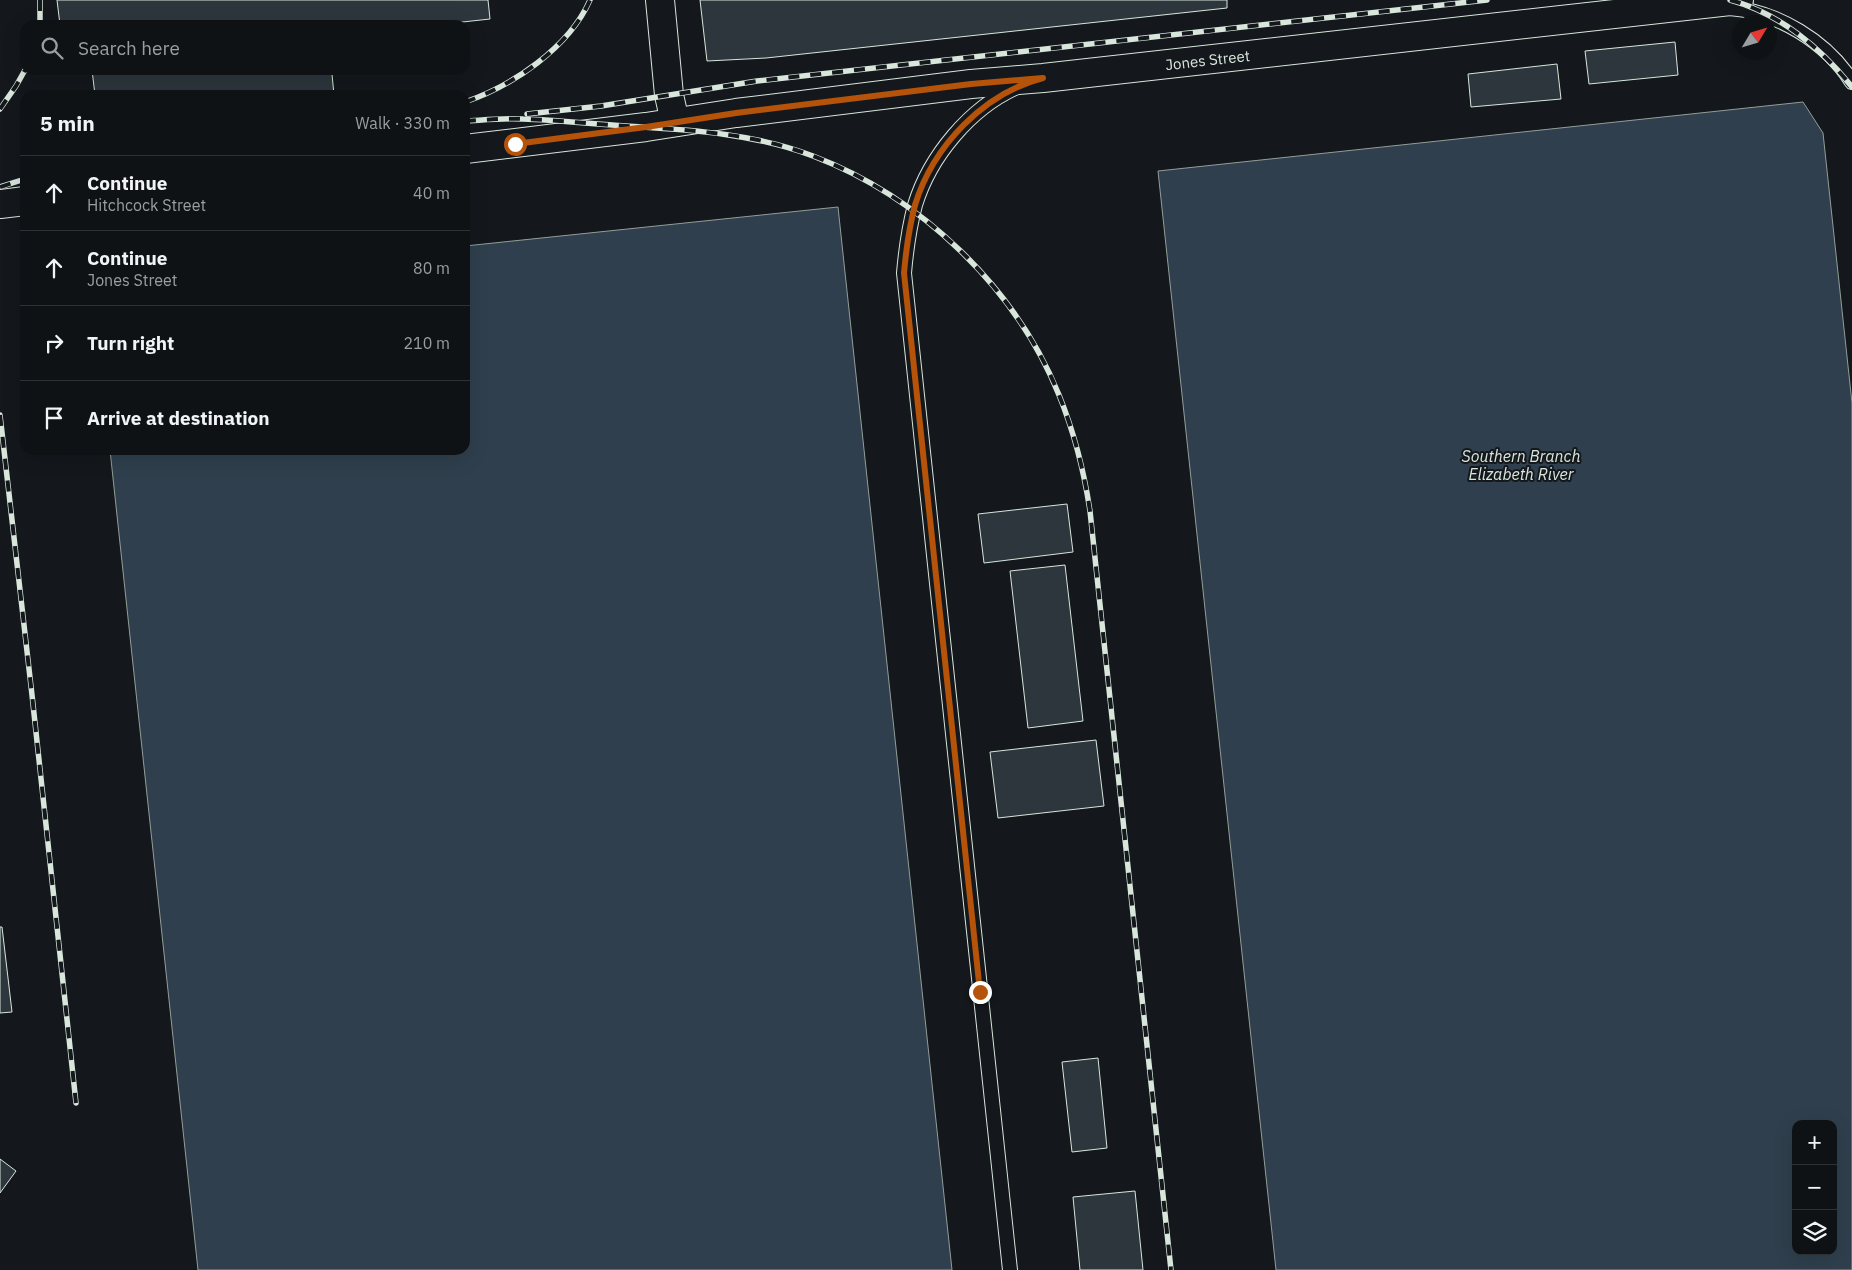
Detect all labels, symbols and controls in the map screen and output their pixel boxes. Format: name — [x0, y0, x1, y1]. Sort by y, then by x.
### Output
north arrow — [1732, 15, 1777, 60]
search box — [20, 20, 470, 75]
icon: search — [38, 34, 66, 62]
text: Search here — [78, 36, 180, 60]
street label: Jones Street — [1164, 45, 1251, 74]
text: 5 min — [40, 109, 95, 137]
text: Walk · 330 m — [355, 113, 450, 133]
route start — [504, 133, 527, 156]
text: Continue — [87, 171, 167, 195]
icon: ahead — [40, 179, 68, 207]
text: 40 m — [413, 183, 450, 203]
text: Hitchcock Street — [87, 195, 206, 215]
text: Continue — [87, 246, 167, 270]
icon: ahead — [40, 254, 68, 282]
text: 80 m — [413, 258, 450, 278]
text: Jones Street — [87, 270, 177, 290]
icon: right — [40, 329, 68, 357]
text: Turn right — [87, 331, 174, 355]
text: 210 m — [403, 333, 450, 353]
icon: arrive — [40, 404, 68, 432]
text: Arrive at destination — [87, 406, 270, 430]
water label: Southern Branch Elizabeth River — [1462, 446, 1580, 484]
route end — [969, 981, 992, 1004]
map controls — [1792, 1120, 1837, 1255]
button: + — [1792, 1120, 1837, 1165]
button: − — [1792, 1165, 1837, 1210]
button: layers — [1792, 1210, 1837, 1255]

